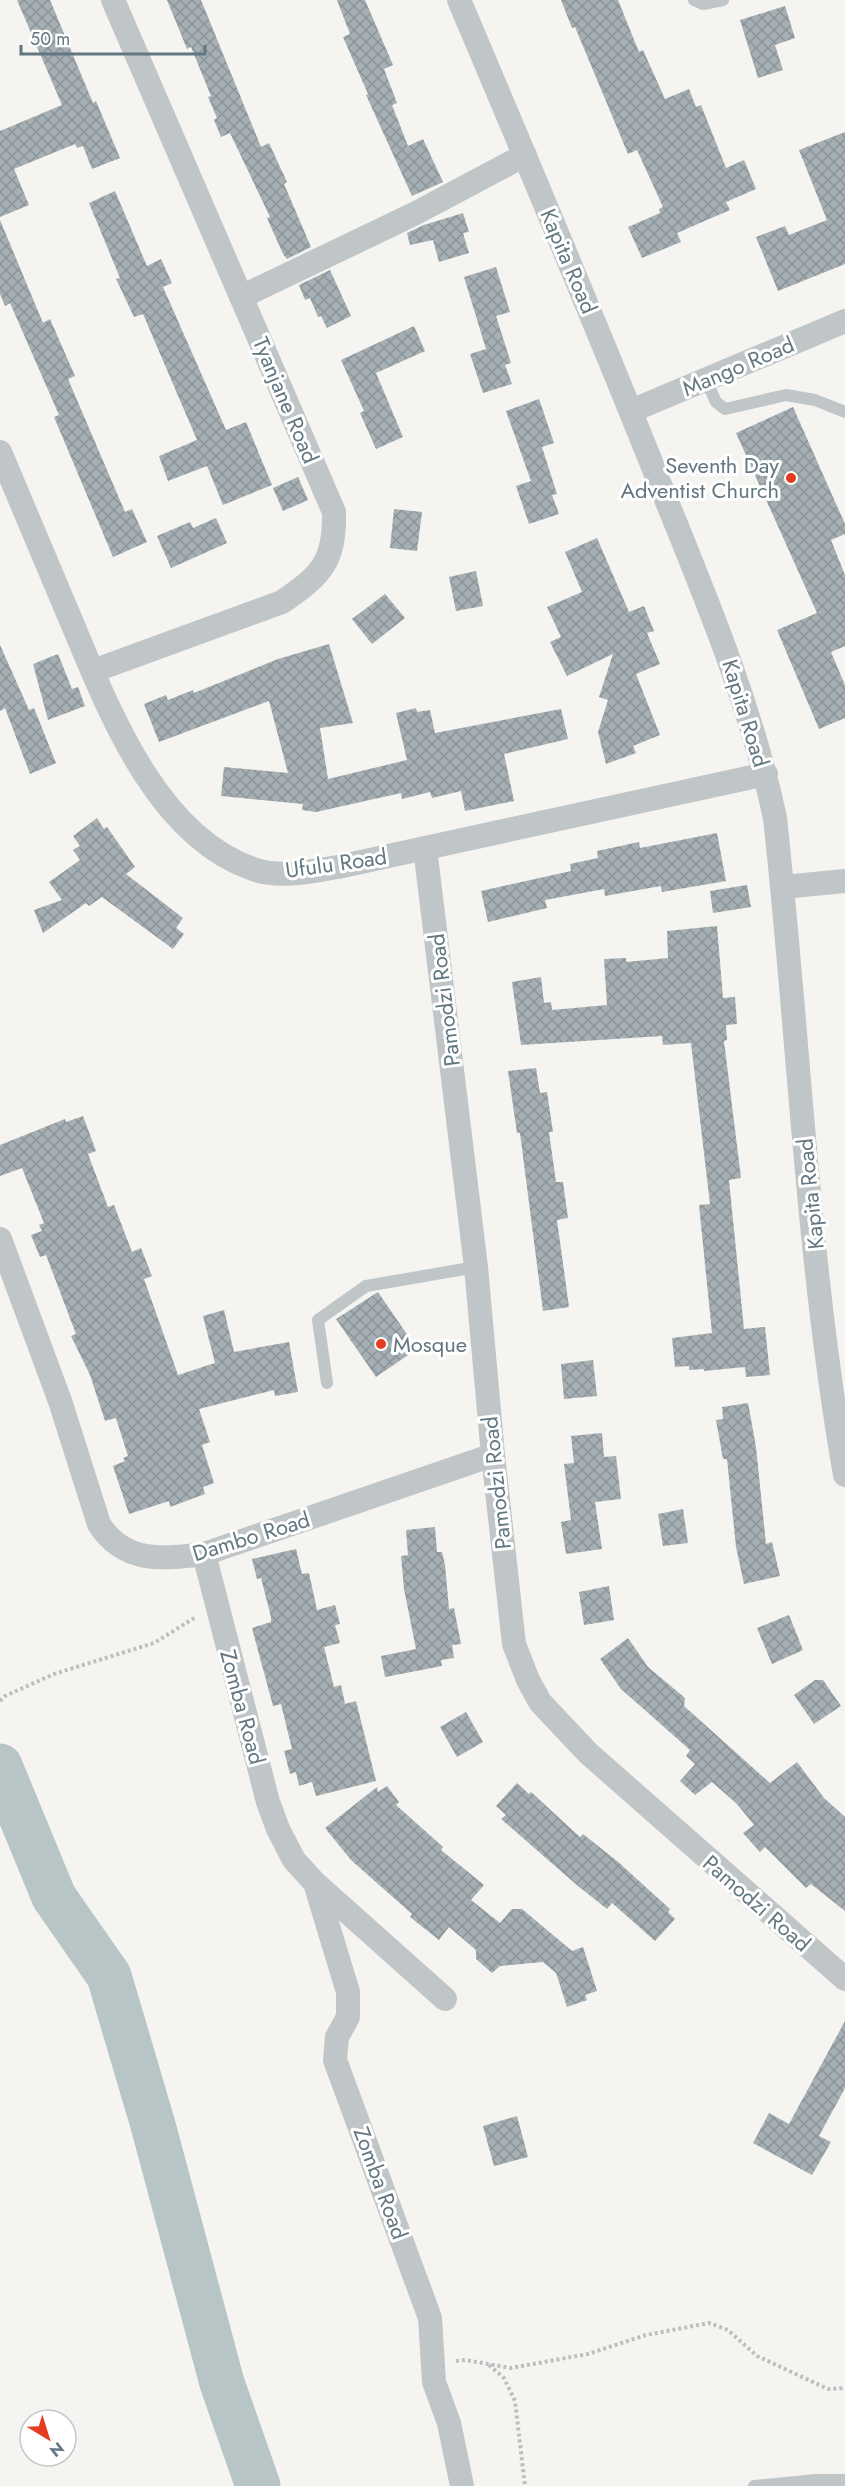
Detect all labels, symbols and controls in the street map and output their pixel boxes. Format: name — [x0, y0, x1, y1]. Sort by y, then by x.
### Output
scale bar — [21, 18, 206, 56]
text: 50 m — [30, 26, 70, 52]
street label: Kapita Road — [533, 204, 605, 318]
street label: Mango Road — [677, 328, 799, 404]
street label: Tyanjane Road — [245, 332, 327, 468]
place label: Seventh Day Adventist Church — [621, 449, 779, 506]
marker: Seventh Day Adventist Church — [784, 471, 798, 485]
street label: Kapita Road — [714, 655, 778, 771]
street label: Ufulu Road — [283, 840, 389, 886]
street label: Pamodzi Road — [420, 932, 468, 1068]
street label: Kapita Road — [788, 1137, 832, 1251]
place label: Mosque — [393, 1328, 467, 1360]
marker: Mosque — [374, 1337, 388, 1351]
street label: Pamodzi Road — [473, 1415, 519, 1551]
street label: Dambo Road — [188, 1503, 314, 1569]
street label: Zomba Road — [212, 1646, 274, 1768]
street label: Pamodzi Road — [696, 1847, 818, 1959]
street label: Zomba Road — [346, 2122, 416, 2244]
north arrow — [18, 2408, 78, 2468]
text: N — [45, 2436, 69, 2462]

